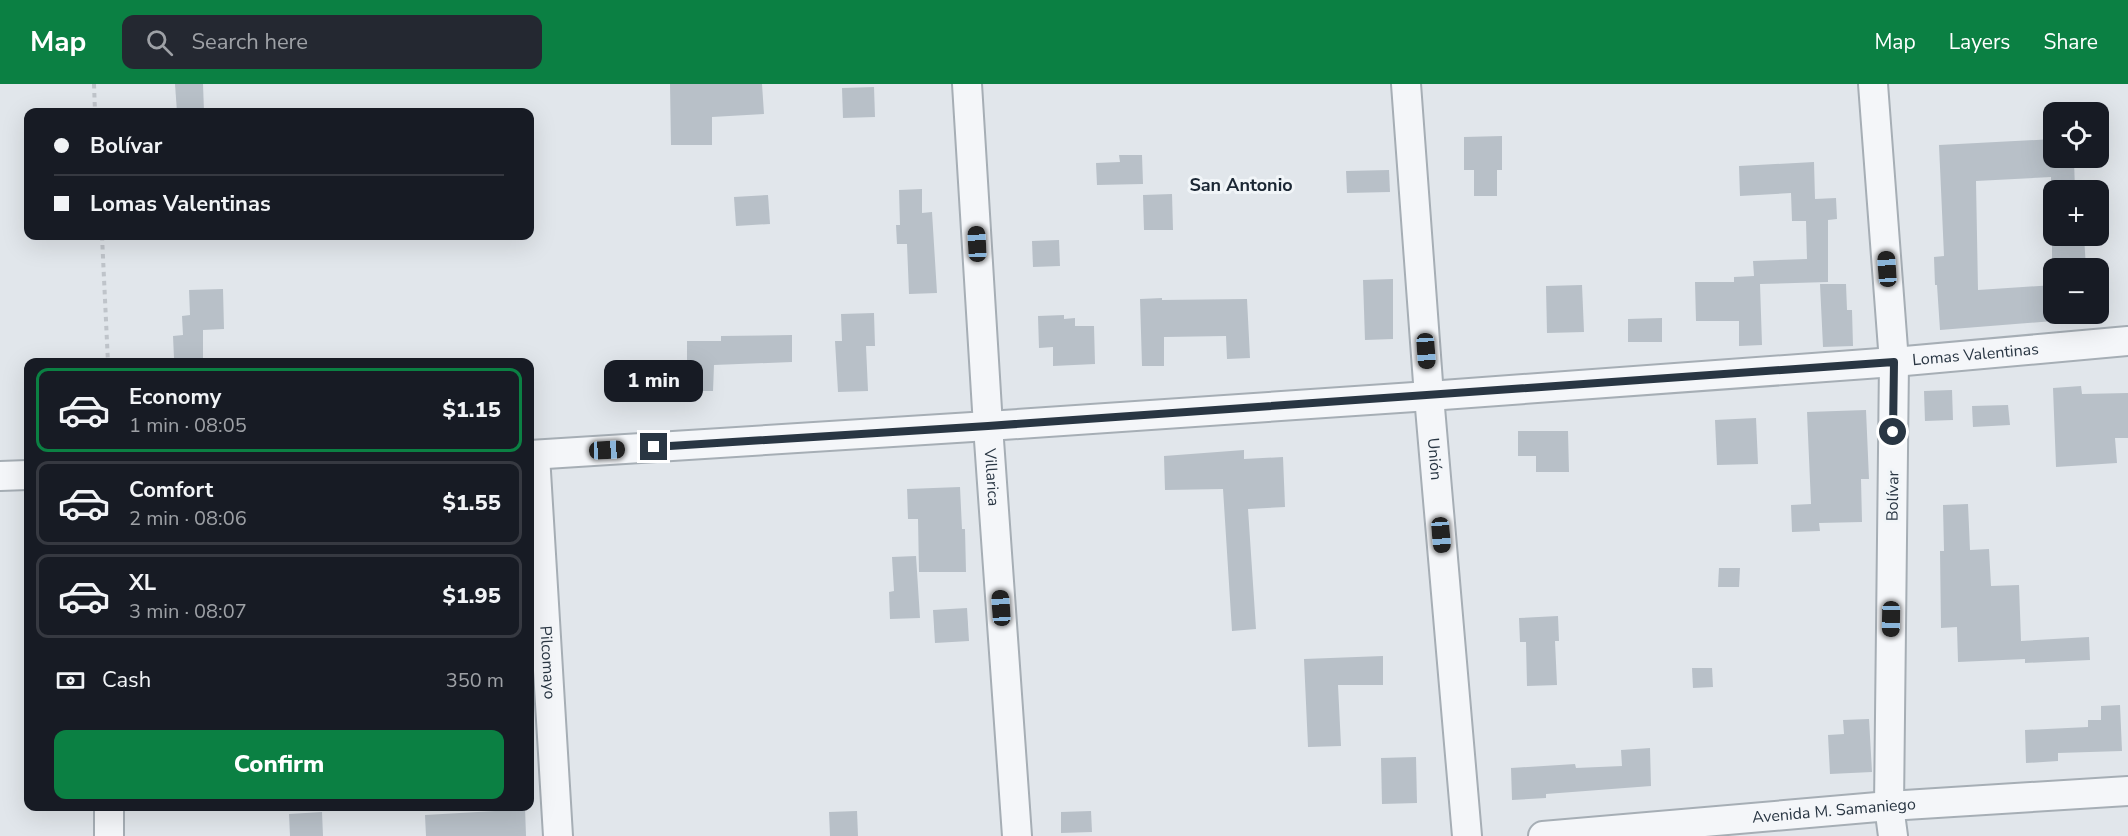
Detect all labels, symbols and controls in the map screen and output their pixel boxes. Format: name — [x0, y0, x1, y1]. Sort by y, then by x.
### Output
search box — [122, 15, 542, 69]
text: Map — [30, 23, 86, 61]
icon: search — [143, 26, 176, 59]
text: Search here — [191, 27, 308, 57]
text: Map — [1874, 28, 1916, 56]
text: Layers — [1949, 28, 2010, 56]
text: Share — [2043, 28, 2098, 56]
map controls — [2043, 102, 2109, 324]
button: locate — [2043, 102, 2109, 168]
text: Bolívar — [90, 131, 162, 161]
district label: San Antonio — [1189, 173, 1293, 197]
button: + — [2043, 180, 2109, 246]
text: Lomas Valentinas — [90, 189, 271, 219]
car — [967, 226, 987, 262]
car — [1877, 250, 1897, 288]
button: − — [2043, 258, 2109, 324]
car — [1416, 332, 1436, 370]
street label: Lomas Valentinas — [1911, 338, 2040, 371]
callout: 1 min — [604, 360, 704, 402]
text: 1 min — [627, 367, 680, 394]
text: Economy — [129, 382, 221, 412]
icon: car — [57, 383, 111, 437]
text: $1.15 — [442, 395, 501, 425]
text: 1 min · 08:05 — [129, 412, 247, 439]
route start — [1879, 418, 1906, 445]
route end — [640, 433, 667, 460]
street label: Unión — [1422, 437, 1447, 481]
car — [589, 440, 625, 460]
street label: Villarica — [979, 447, 1005, 507]
street label: Bolívar — [1882, 470, 1904, 521]
text: Comfort — [129, 475, 213, 505]
icon: car — [57, 476, 111, 530]
text: $1.55 — [442, 488, 501, 518]
text: 2 min · 08:06 — [129, 505, 247, 532]
car — [1430, 516, 1452, 554]
text: XL — [129, 568, 156, 598]
icon: car — [57, 569, 111, 623]
text: $1.95 — [442, 581, 501, 611]
car — [991, 589, 1011, 627]
text: 3 min · 08:07 — [129, 598, 247, 625]
car — [1882, 601, 1900, 637]
street label: Pilcomayo — [534, 625, 561, 700]
icon: cash — [54, 664, 87, 697]
text: Cash — [102, 665, 151, 695]
text: 350 m — [446, 667, 504, 694]
button: Confirm — [54, 730, 504, 799]
street label: Avenida M. Samaniego — [1751, 793, 1917, 829]

